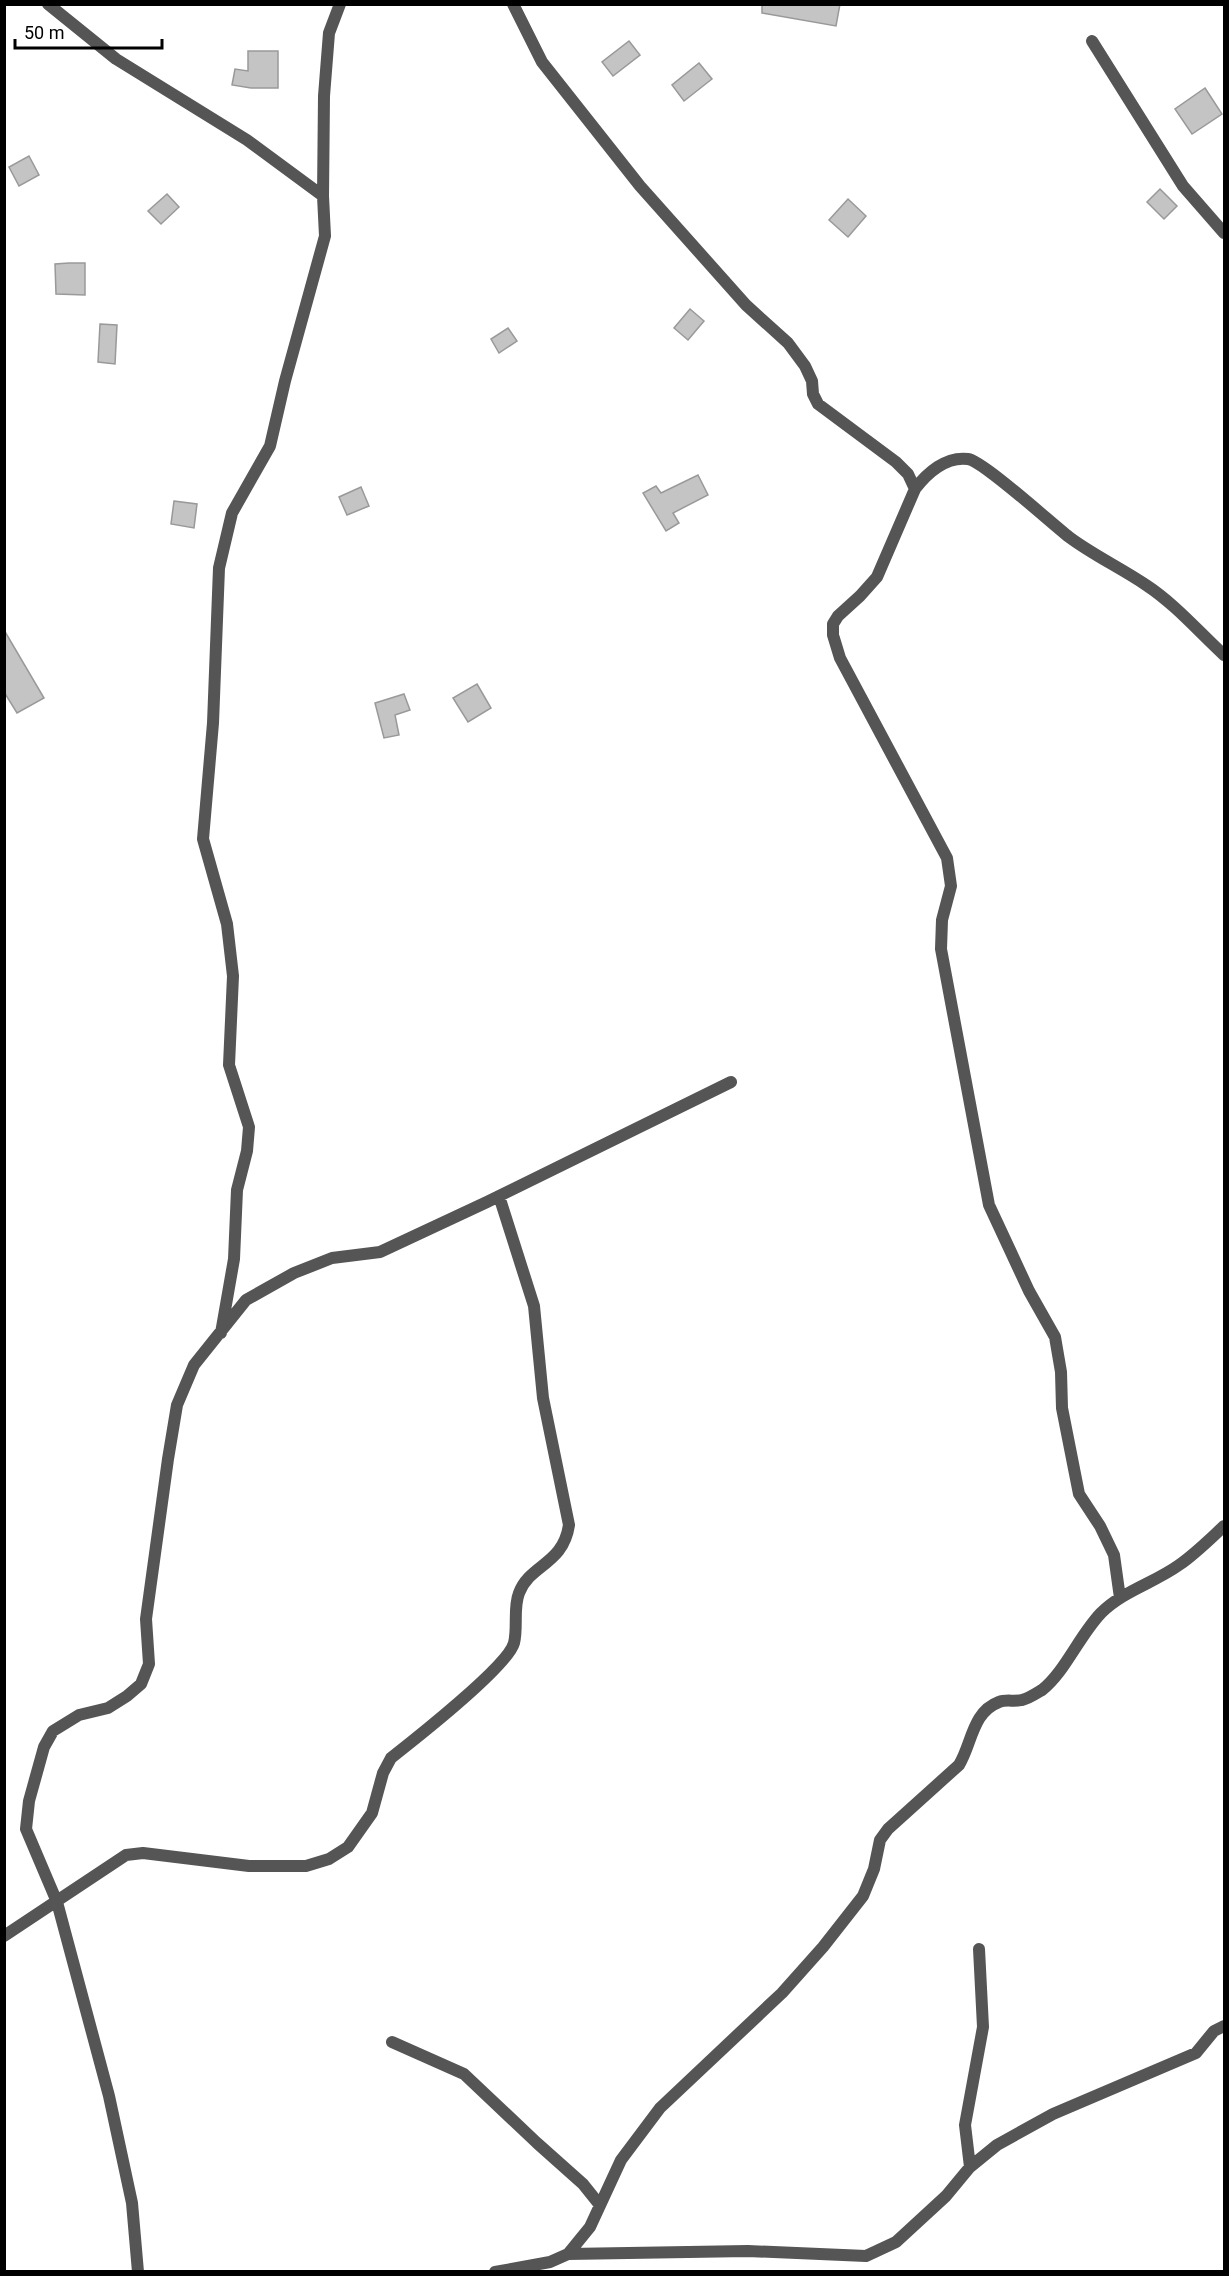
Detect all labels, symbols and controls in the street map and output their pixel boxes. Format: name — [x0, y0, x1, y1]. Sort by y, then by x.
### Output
scale bar — [15, 12, 162, 50]
text: 50 m — [24, 22, 64, 43]

